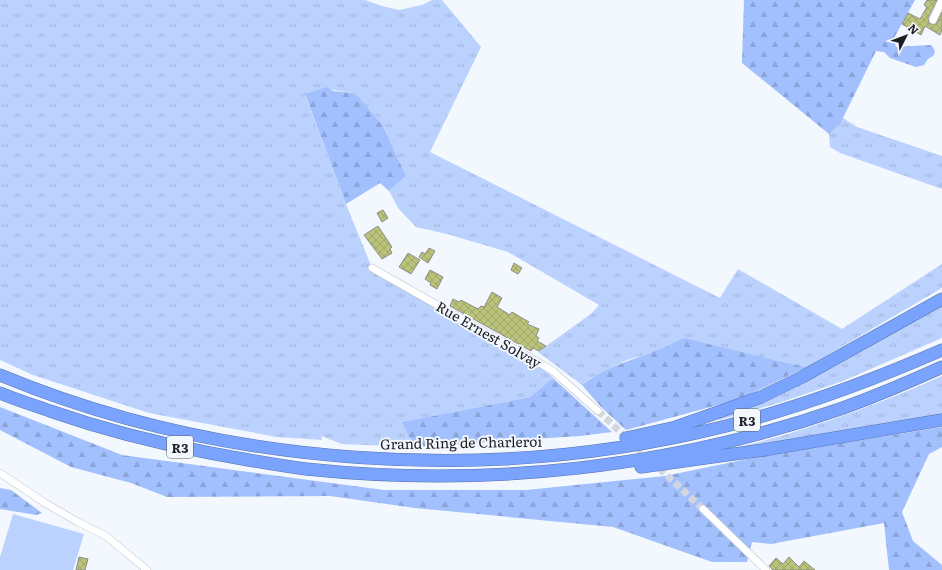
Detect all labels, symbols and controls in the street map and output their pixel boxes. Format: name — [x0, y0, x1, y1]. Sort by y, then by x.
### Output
north arrow — [886, 16, 926, 56]
text: N — [905, 20, 923, 37]
street label: Rue Ernest Solvay — [433, 296, 546, 373]
road number: R3 — [734, 409, 760, 431]
street label: Grand Ring de Charleroi — [380, 431, 542, 453]
road number: R3 — [167, 436, 193, 458]

